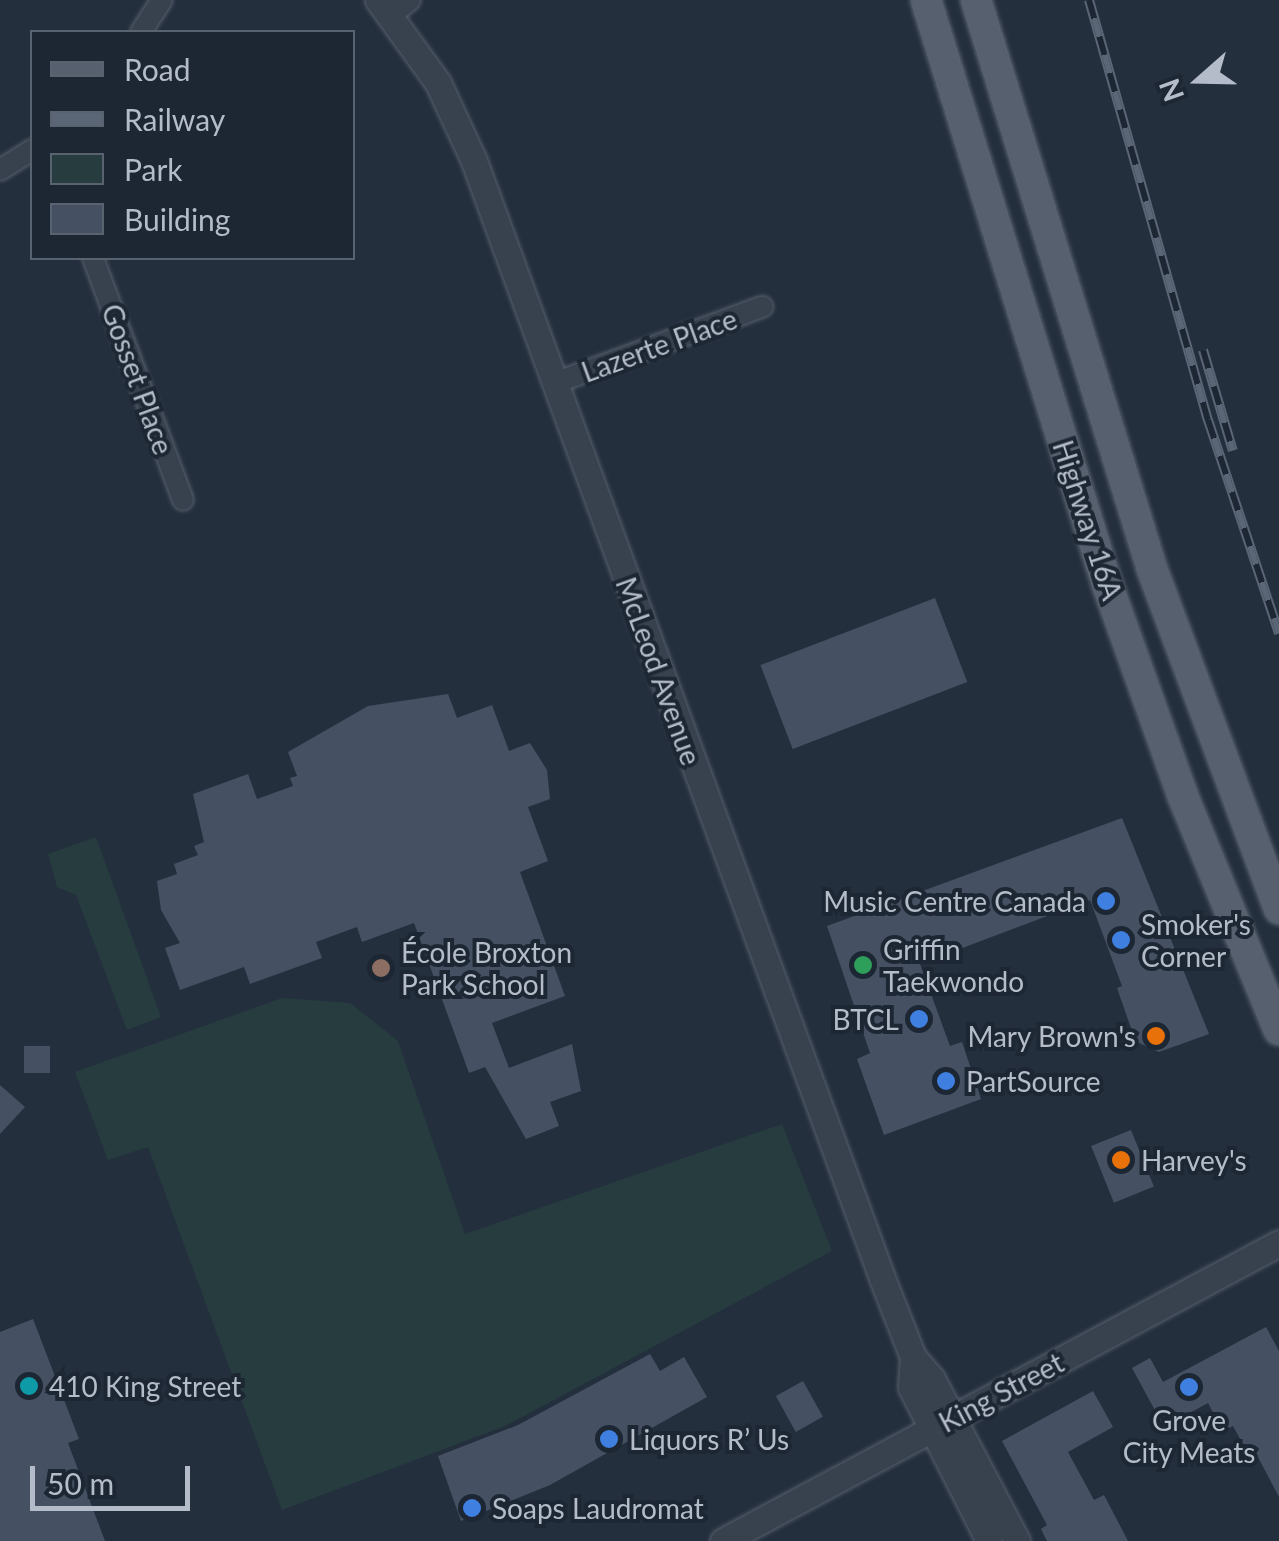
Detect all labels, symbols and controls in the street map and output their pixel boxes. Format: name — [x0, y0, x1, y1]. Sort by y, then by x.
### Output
legend — [30, 30, 355, 260]
north arrow — [1149, 30, 1249, 130]
text: Road — [124, 51, 191, 87]
text: N — [1151, 74, 1190, 106]
text: Railway — [124, 101, 225, 137]
text: Park — [124, 151, 183, 187]
text: Building — [124, 201, 230, 237]
street label: Gosset Place — [95, 299, 181, 459]
street label: Lazerte Place — [577, 301, 741, 389]
street label: Highway 16A — [1046, 436, 1130, 604]
street label: McLeod Avenue — [609, 572, 709, 770]
place label: Music Centre Canada — [823, 884, 1086, 918]
marker: Music Centre Canada — [1095, 890, 1117, 912]
place label: Smoker's Corner — [1141, 907, 1251, 973]
marker: Smoker's Corner — [1110, 929, 1132, 951]
place label: Griffin Taekwondo — [883, 932, 1024, 998]
place label: École Broxton Park School — [401, 935, 572, 1001]
marker: Griffin Taekwondo — [852, 954, 874, 976]
marker: École Broxton Park School — [370, 957, 392, 979]
place label: BTCL — [833, 1002, 899, 1036]
marker: BTCL — [908, 1008, 930, 1030]
place label: Mary Brown's — [967, 1019, 1136, 1053]
marker: Mary Brown's — [1145, 1025, 1167, 1047]
place label: PartSource — [966, 1064, 1101, 1098]
marker: PartSource — [935, 1070, 957, 1092]
place label: Harvey's — [1141, 1143, 1247, 1177]
marker: Harvey's — [1110, 1149, 1132, 1171]
street label: King Street — [933, 1345, 1069, 1439]
place label: 410 King Street — [49, 1369, 241, 1403]
marker: 410 King Street — [18, 1375, 40, 1397]
marker: Grove City Meats — [1178, 1376, 1200, 1398]
place label: Grove City Meats — [1122, 1403, 1256, 1469]
place label: Liquors R’ Us — [629, 1422, 789, 1456]
marker: Liquors R’ Us — [598, 1428, 620, 1450]
scale bar — [35, 1446, 195, 1508]
text: 50 m — [47, 1465, 114, 1501]
place label: Soaps Laudromat — [492, 1491, 704, 1525]
marker: Soaps Laudromat — [461, 1497, 483, 1519]

